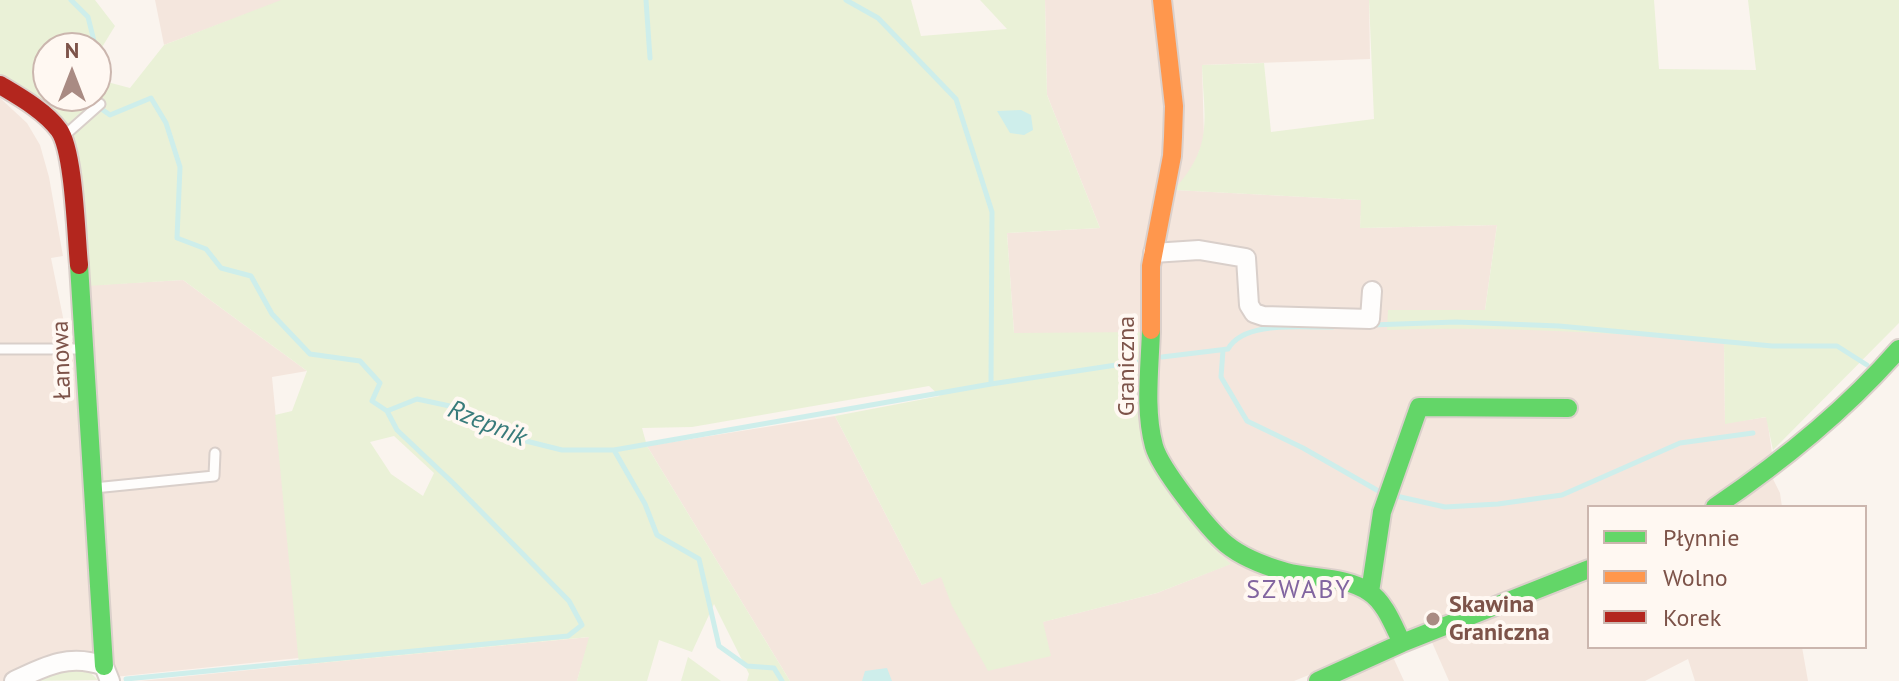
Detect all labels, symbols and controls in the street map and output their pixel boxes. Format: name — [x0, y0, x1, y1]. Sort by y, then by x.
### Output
north arrow — [32, 32, 112, 112]
text: N — [65, 36, 79, 64]
street label: Graniczna — [1113, 316, 1141, 416]
street label: Łanowa — [46, 320, 78, 400]
water label: Rzepnik — [443, 394, 531, 454]
legend — [1587, 505, 1867, 649]
text: Płynnie — [1663, 522, 1740, 553]
text: Wolno — [1663, 562, 1728, 593]
district label: SZWABY — [1246, 575, 1352, 607]
place label: Skawina Graniczna — [1449, 591, 1550, 647]
text: Korek — [1663, 602, 1721, 633]
marker: Skawina Graniczna — [1424, 610, 1442, 628]

